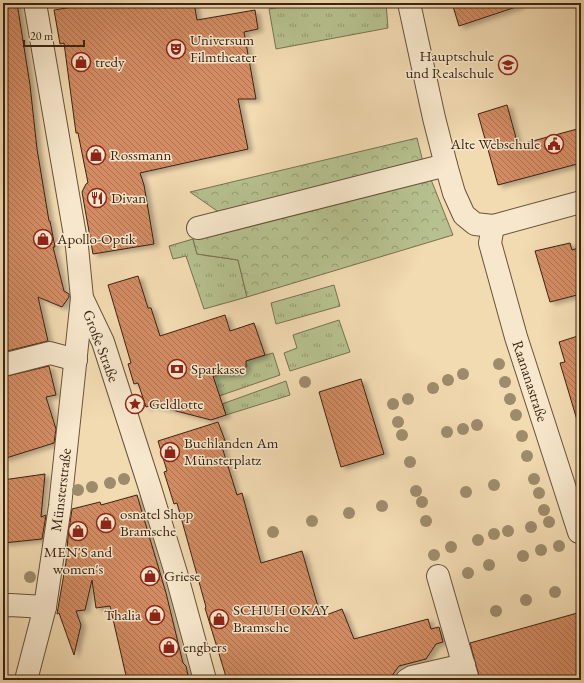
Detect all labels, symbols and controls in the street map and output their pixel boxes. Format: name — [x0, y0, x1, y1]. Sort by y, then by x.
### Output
scale bar — [24, 22, 84, 48]
text: 20 m — [30, 28, 54, 44]
place label: Universum Filmtheater — [190, 30, 256, 66]
theatre icon: Universum Filmtheater — [165, 38, 187, 60]
place label: Hauptschule und Realschule — [405, 46, 494, 82]
shop icon: tredy — [70, 51, 92, 73]
place label: tredy — [95, 52, 125, 71]
school or university icon: Hauptschule und Realschule — [497, 54, 519, 76]
public building icon: Alte Webschule — [543, 133, 565, 155]
place label: Alte Webschule — [450, 134, 540, 153]
shop icon: Rossmann — [85, 144, 107, 166]
place label: Rossmann — [110, 145, 171, 164]
restaurant icon: Divan — [86, 187, 108, 209]
place label: Divan — [111, 188, 146, 207]
shop icon: Apollo-Optik — [32, 228, 54, 250]
place label: Apollo-Optik — [56, 229, 137, 248]
street label: Große Straße — [79, 307, 124, 385]
street label: Raananastraße — [508, 338, 553, 424]
bank icon: Sparkasse — [166, 358, 188, 380]
place label: Sparkasse — [191, 359, 245, 378]
place icon: Geldlotte — [124, 393, 146, 415]
place label: Geldlotte — [149, 394, 203, 413]
place label: Buchlanden Am Münsterplatz — [184, 433, 279, 469]
shop icon: Buchlanden Am Münsterplatz — [159, 441, 181, 463]
street label: Münsterstraße — [46, 447, 75, 533]
place label: osnatel Shop Bramsche — [120, 504, 193, 540]
shop icon: osnatel Shop Bramsche — [95, 512, 117, 534]
shop icon: MEN'S and women's — [67, 520, 89, 542]
place label: MEN'S and women's — [44, 542, 113, 578]
shop icon: Griese — [139, 565, 161, 587]
place label: Griese — [164, 566, 200, 585]
place label: SCHUH OKAY Bramsche — [233, 600, 330, 636]
shop icon: Thalia — [144, 604, 166, 626]
place label: Thalia — [104, 605, 141, 624]
shop icon: SCHUH OKAY Bramsche — [208, 608, 230, 630]
shop icon: engbers — [158, 636, 180, 658]
place label: engbers — [183, 637, 227, 656]

